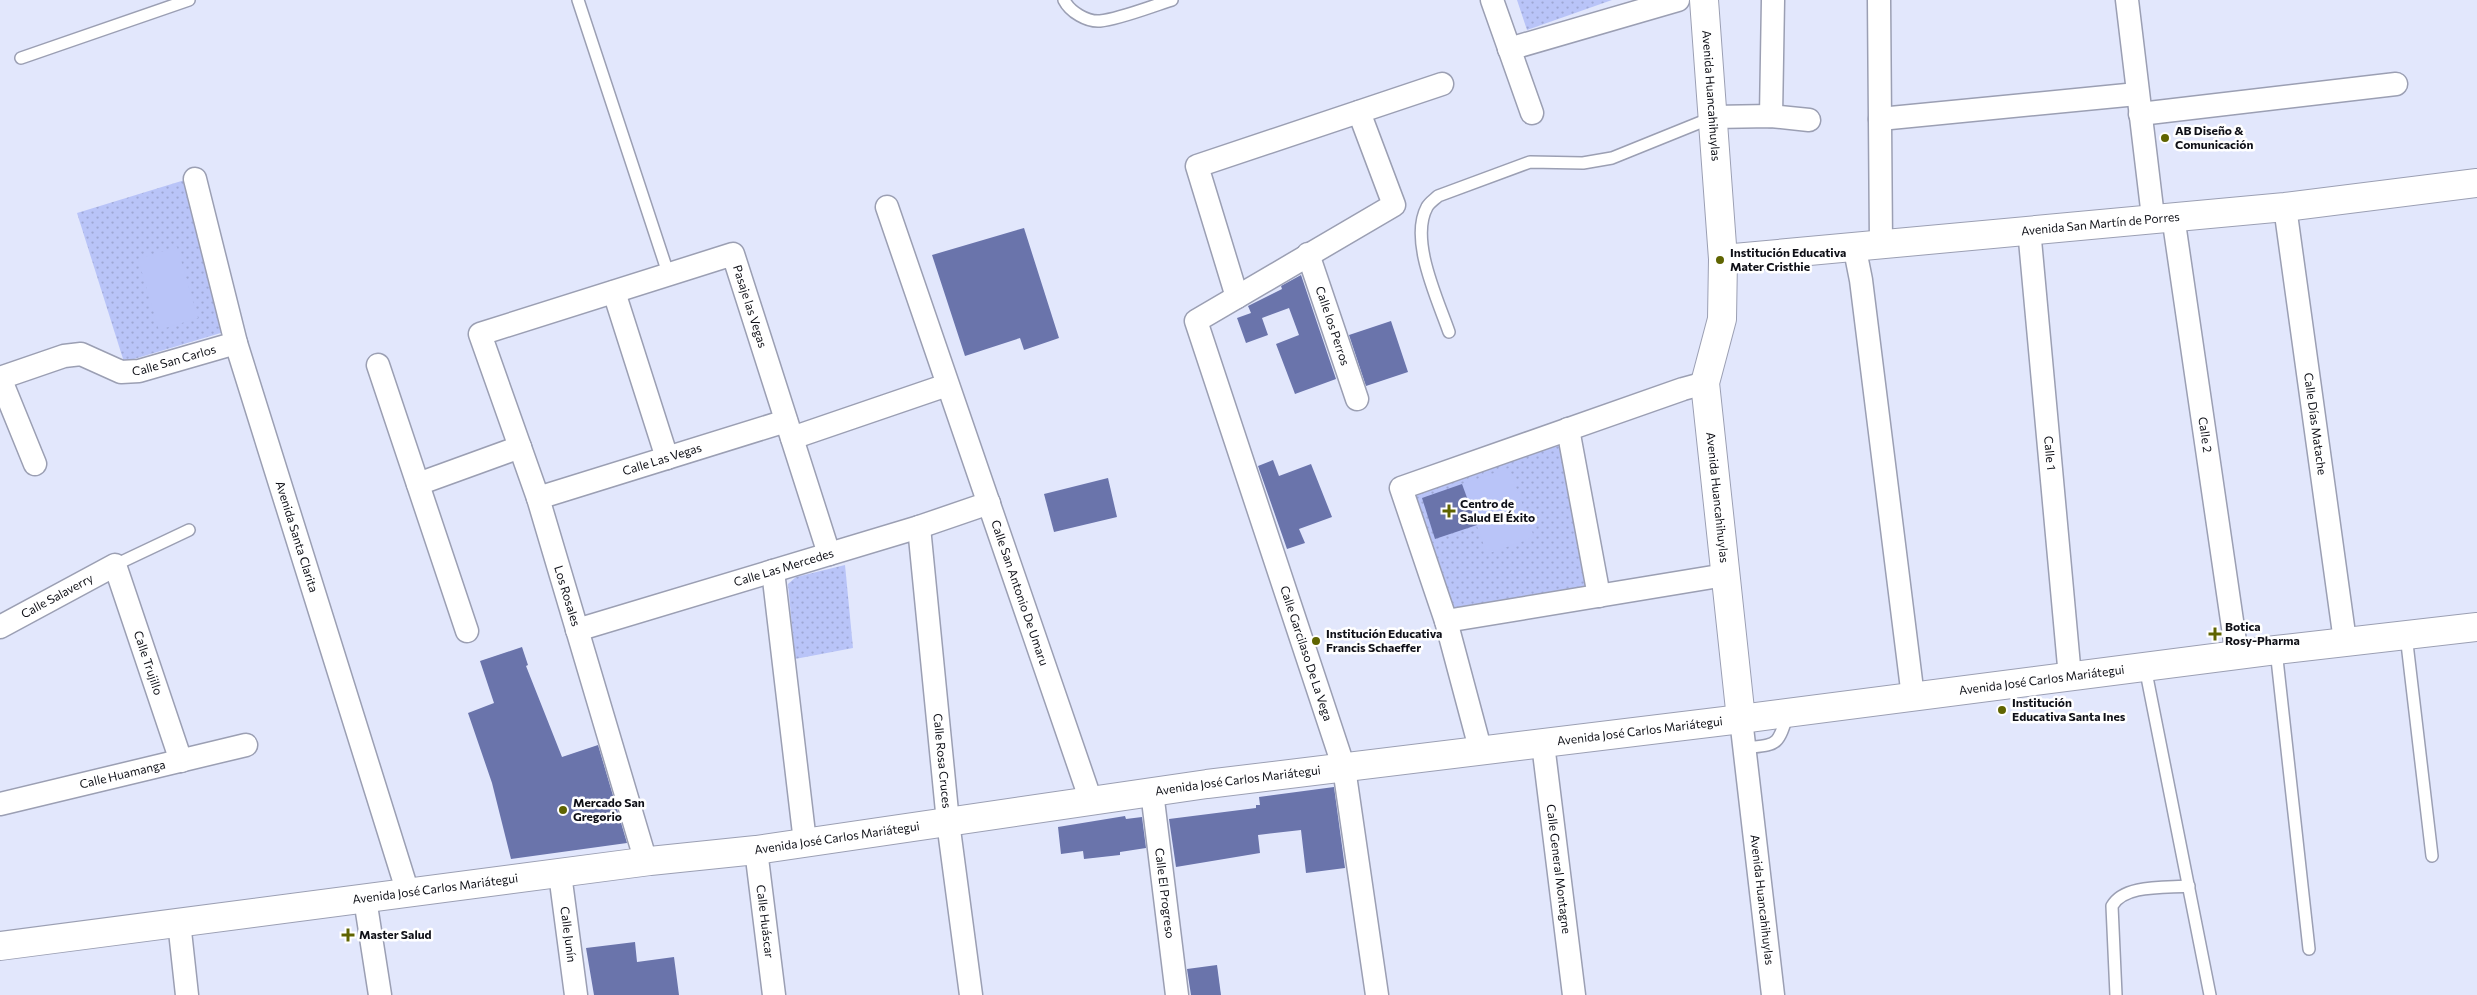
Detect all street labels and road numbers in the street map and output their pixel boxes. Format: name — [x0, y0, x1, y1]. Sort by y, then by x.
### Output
street label: Avenida Huancahihuylas — [1700, 30, 1724, 162]
street label: Avenida San Martín de Porres — [2020, 209, 2180, 237]
street label: Pasaje las Vegas — [731, 263, 771, 349]
street label: Calle los Perros — [1313, 284, 1353, 367]
street label: Calle San Carlos — [132, 341, 217, 377]
street label: Calle Días Matache — [2302, 372, 2330, 476]
street label: Calle 2 — [2196, 416, 2215, 454]
street label: Avenida Huancahihuylas — [1704, 431, 1732, 563]
street label: Calle 1 — [2042, 435, 2059, 471]
street label: Calle Las Vegas — [621, 440, 703, 477]
street label: Avenida Santa Clarita — [274, 479, 322, 594]
street label: Calle San Antonio De Umaru — [989, 518, 1052, 667]
street label: Calle Las Mercedes — [732, 545, 835, 588]
street label: Los Rosales — [552, 564, 584, 628]
street label: Calle Salaverry — [18, 570, 95, 620]
street label: Calle Garcilaso De La Vega — [1278, 584, 1336, 723]
street label: Calle Trujillo — [132, 629, 166, 697]
street label: Avenida José Carlos Mariátegui — [1958, 662, 2125, 697]
street label: Calle Rosa Cruces — [931, 713, 955, 809]
street label: Avenida José Carlos Mariátegui — [1556, 713, 1723, 747]
street label: Calle Huamanga — [78, 757, 167, 791]
street label: Avenida José Carlos Mariátegui — [1154, 762, 1321, 798]
street label: Calle General Montagne — [1544, 803, 1574, 935]
street label: Avenida José Carlos Mariátegui — [753, 818, 920, 856]
street label: Avenida Huancahihuylas — [1748, 834, 1777, 966]
street label: Calle El Progreso — [1153, 847, 1178, 939]
street label: Avenida José Carlos Mariátegui — [352, 870, 519, 906]
street label: Calle Huáscar — [754, 884, 777, 959]
street label: Calle Junín — [558, 905, 580, 963]

